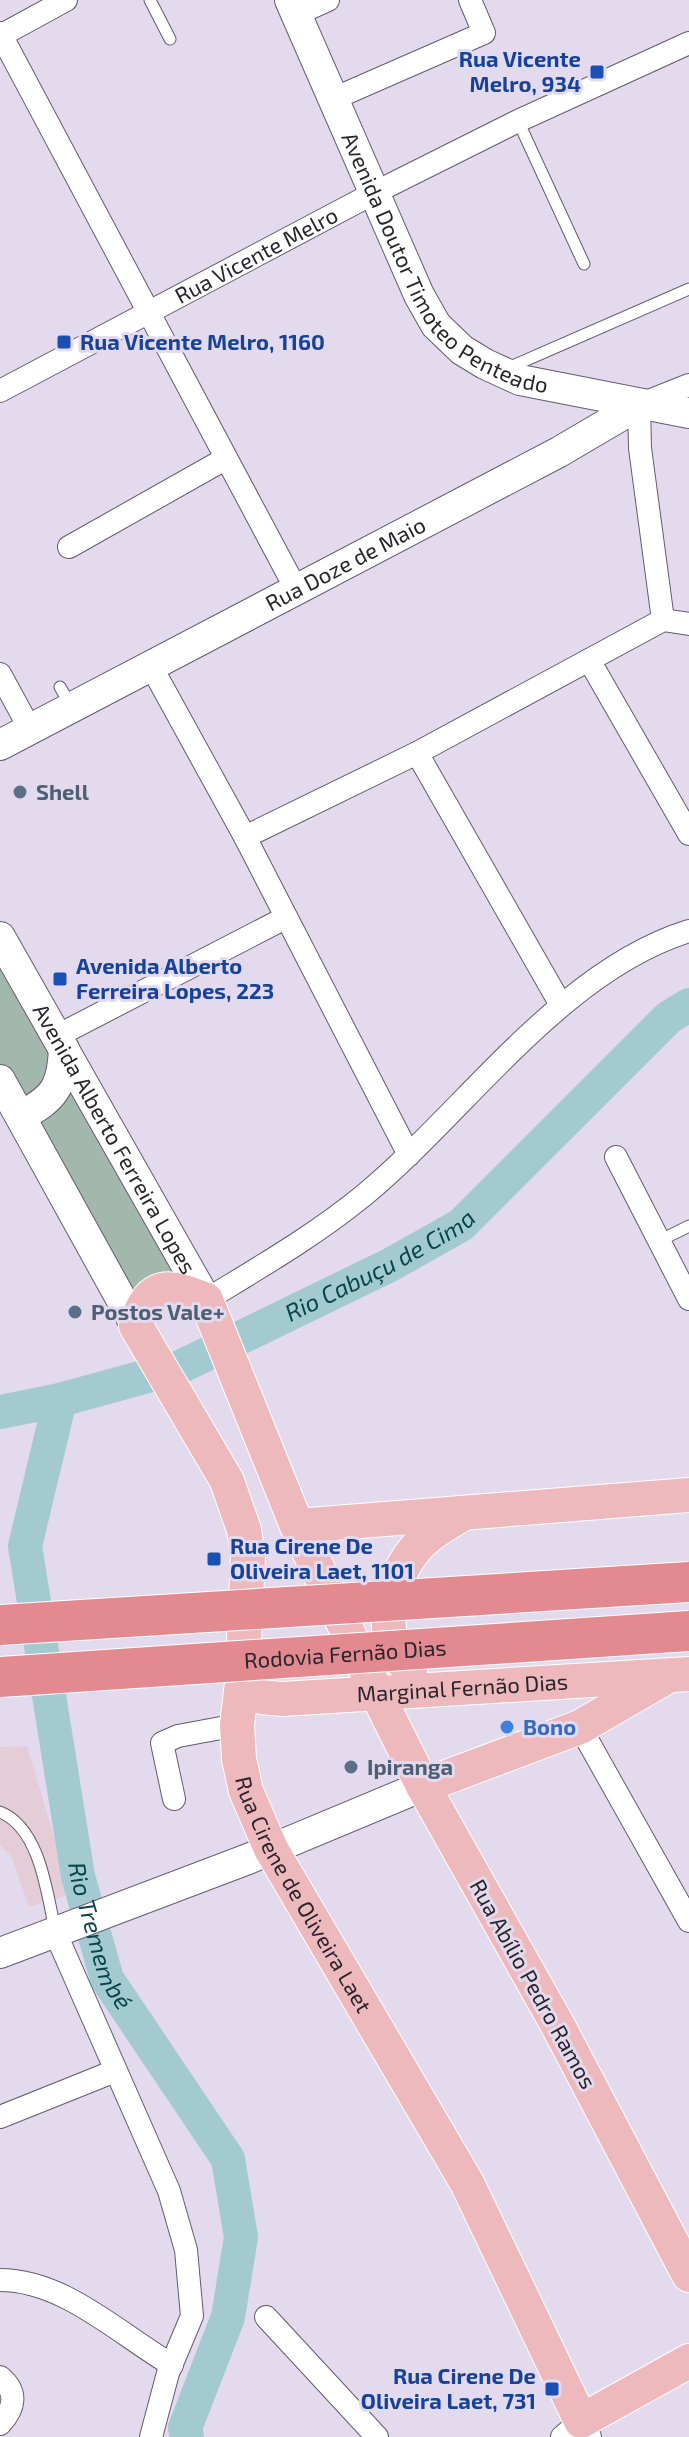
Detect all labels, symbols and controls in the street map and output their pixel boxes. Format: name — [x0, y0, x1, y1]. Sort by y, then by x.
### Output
place label: Rua Vicente Melro, 934 — [459, 45, 581, 96]
marker: Rua Vicente Melro, 934 — [588, 63, 606, 81]
street label: Avenida Doutor Timoteo Penteado — [337, 128, 550, 397]
street label: Rua Vicente Melro — [170, 201, 342, 308]
place label: Rua Vicente Melro, 1160 — [80, 328, 325, 354]
marker: Rua Vicente Melro, 1160 — [55, 333, 73, 351]
street label: Rua Doze de Maio — [261, 510, 429, 616]
place label: Shell — [36, 778, 90, 804]
marker: Shell — [11, 783, 29, 801]
place label: Avenida Alberto Ferreira Lopes, 223 — [76, 952, 274, 1003]
marker: Avenida Alberto Ferreira Lopes, 223 — [51, 970, 69, 988]
street label: Avenida Alberto Ferreira Lopes — [28, 999, 202, 1278]
water label: Rio Cabuçu de Cima — [280, 1203, 481, 1327]
place label: Postos Vale+ — [91, 1298, 225, 1324]
marker: Postos Vale+ — [66, 1303, 84, 1321]
place label: Rua Cirene De Oliveira Laet, 1101 — [230, 1532, 414, 1583]
marker: Rua Cirene De Oliveira Laet, 1101 — [205, 1550, 223, 1568]
street label: Rodovia Fernão Dias — [243, 1633, 447, 1673]
street label: Marginal Fernão Dias — [356, 1667, 569, 1706]
place label: Bono — [523, 1713, 576, 1739]
marker: Bono — [498, 1718, 516, 1736]
place label: Ipiranga — [367, 1753, 453, 1779]
marker: Ipiranga — [342, 1758, 360, 1776]
street label: Rua Cirene de Oliveira Laet — [231, 1774, 378, 2017]
water label: Rio Tremembé — [63, 1860, 139, 2015]
street label: Rua Abílio Pedro Ramos — [465, 1874, 602, 2093]
place label: Rua Cirene De Oliveira Laet, 731 — [361, 2362, 536, 2413]
marker: Rua Cirene De Oliveira Laet, 731 — [543, 2380, 561, 2398]

